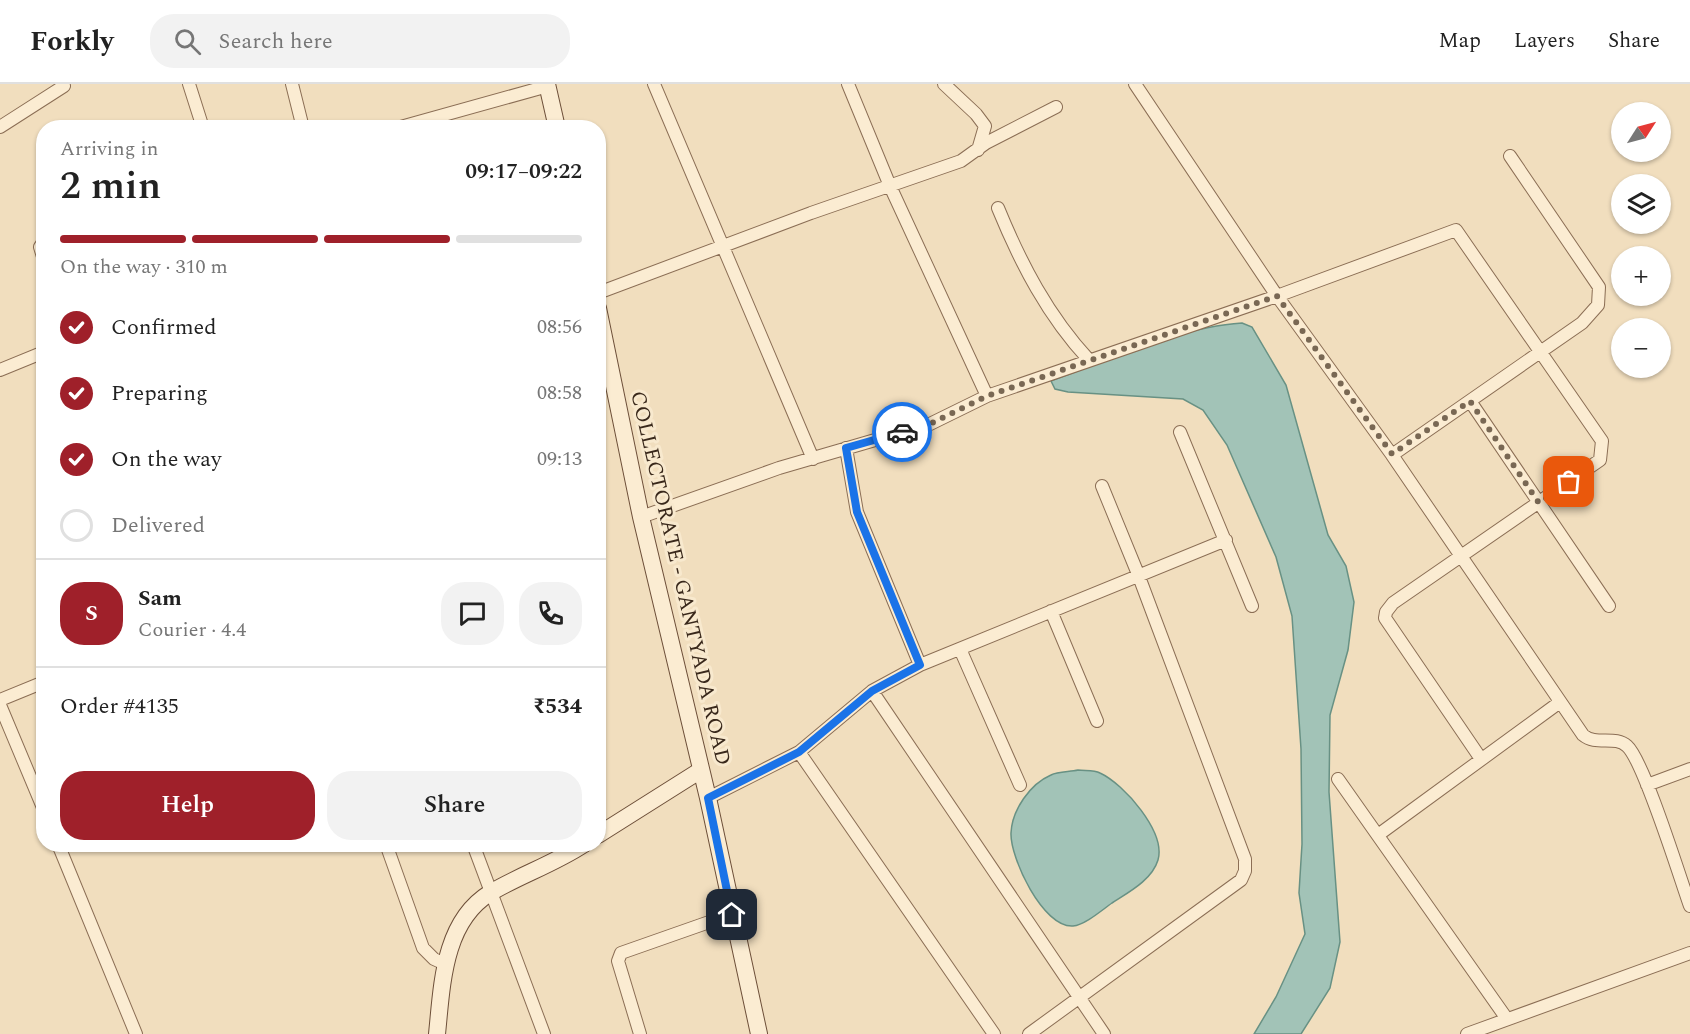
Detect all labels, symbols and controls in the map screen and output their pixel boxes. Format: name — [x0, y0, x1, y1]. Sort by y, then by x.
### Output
search box — [150, 14, 570, 68]
text: Forkly — [30, 20, 114, 63]
icon: search — [171, 25, 204, 58]
text: Search here — [219, 25, 333, 58]
text: Map — [1439, 25, 1481, 57]
text: Layers — [1514, 25, 1575, 57]
text: Share — [1608, 25, 1660, 57]
north arrow — [1611, 102, 1671, 162]
map controls — [1611, 102, 1671, 378]
text: Arriving in — [60, 134, 158, 164]
text: 09:17–09:22 — [465, 155, 582, 188]
text: 2 min — [60, 157, 161, 216]
button: layers — [1611, 174, 1671, 234]
button: + — [1611, 246, 1671, 306]
text: On the way · 310 m — [60, 252, 228, 282]
icon: check — [60, 311, 93, 344]
text: Confirmed — [111, 311, 217, 344]
text: 08:56 — [537, 312, 582, 342]
button: − — [1611, 318, 1671, 378]
icon: check — [60, 377, 93, 410]
text: Preparing — [111, 377, 208, 410]
text: 08:58 — [537, 378, 582, 408]
street label: COLLECTORATE - GANTYADA ROAD — [621, 388, 739, 769]
courier — [872, 402, 932, 462]
icon: car — [886, 416, 919, 449]
icon: check — [60, 443, 93, 476]
text: On the way — [111, 443, 222, 476]
text: 09:13 — [537, 444, 582, 474]
pin — [1543, 456, 1594, 507]
icon: bag — [1552, 465, 1585, 498]
text: Delivered — [111, 509, 205, 542]
text: Sam — [138, 582, 182, 615]
button: chat — [441, 582, 504, 645]
button: phone — [519, 582, 582, 645]
text: S — [85, 597, 98, 630]
text: Courier · 4.4 — [138, 615, 246, 645]
text: Order #4135 — [60, 690, 179, 723]
text: ₹534 — [533, 690, 582, 723]
button: Help — [60, 771, 315, 840]
button: Share — [327, 771, 582, 840]
pin — [706, 889, 757, 940]
icon: home — [715, 898, 748, 931]

